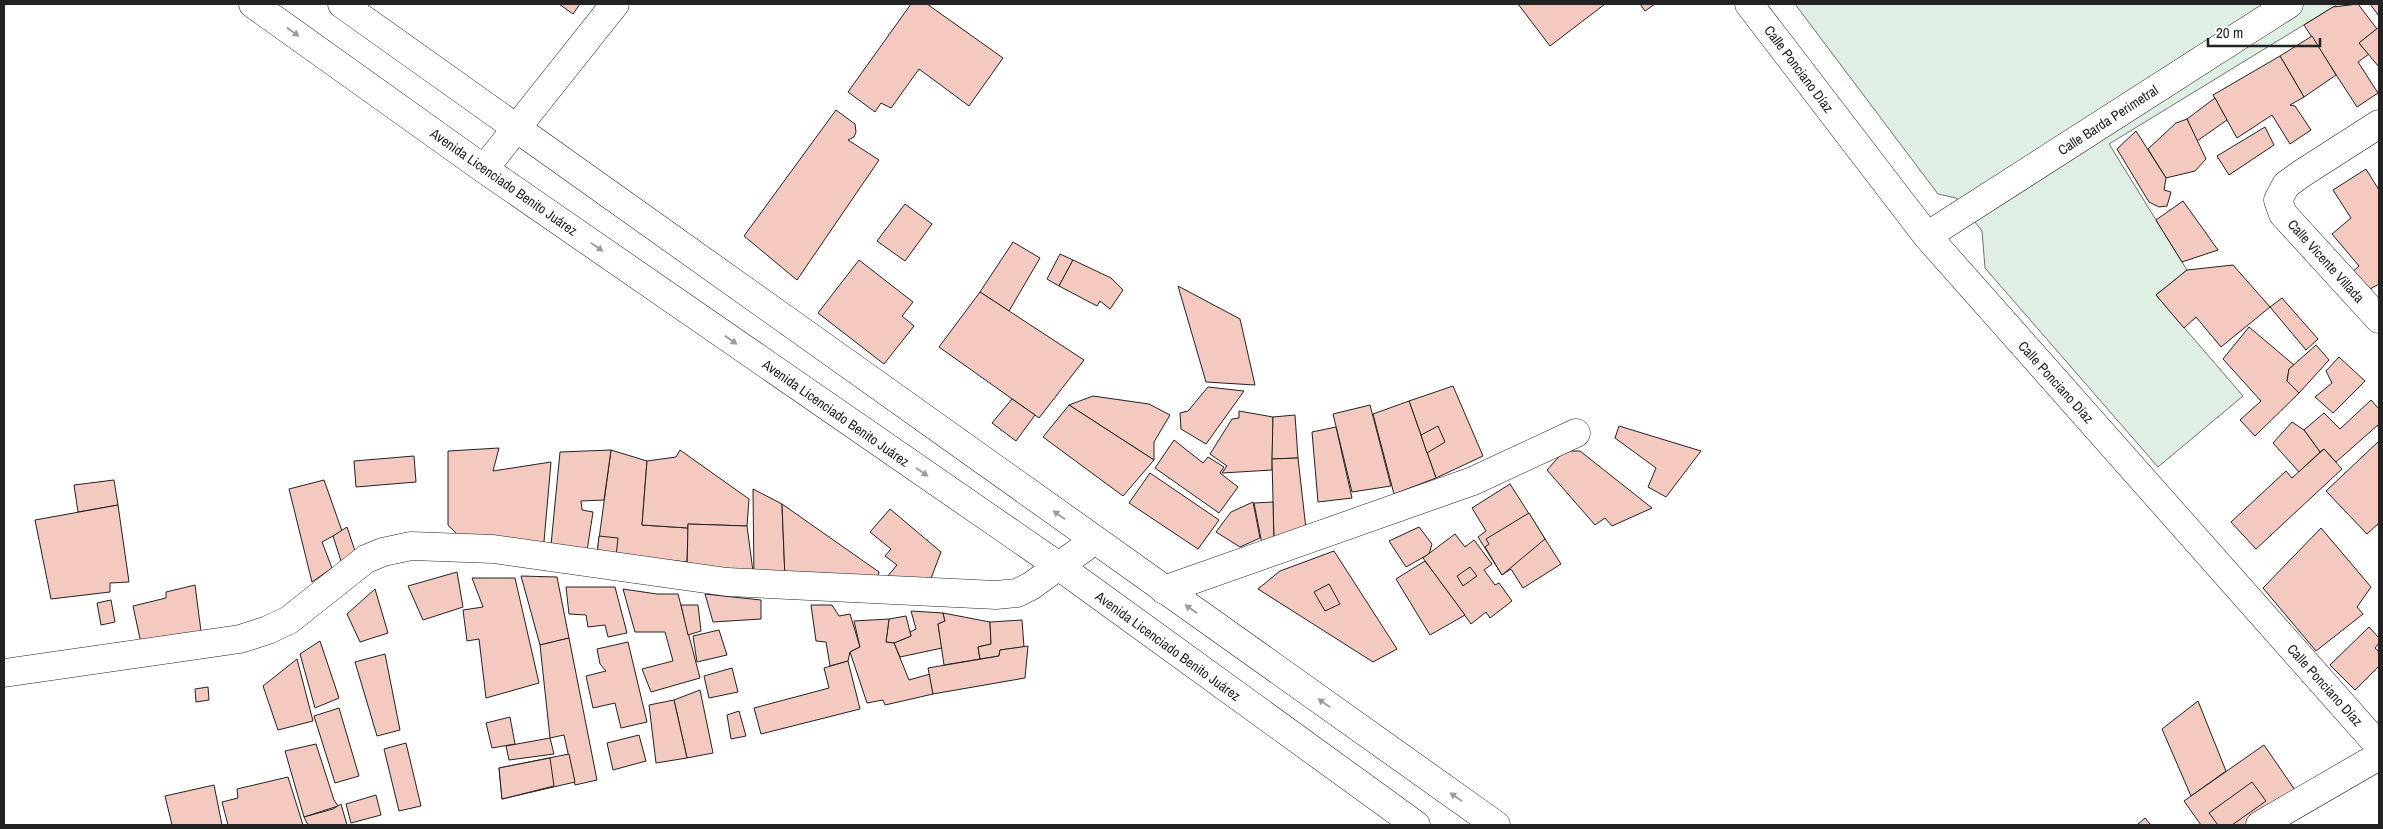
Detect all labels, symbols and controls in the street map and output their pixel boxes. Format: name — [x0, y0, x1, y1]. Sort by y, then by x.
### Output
scale bar — [2208, 15, 2320, 47]
street label: Calle Ponciano Díaz — [1760, 22, 1838, 116]
text: 20 m — [2216, 22, 2243, 43]
one-way arrow — [286, 27, 300, 37]
street label: Calle Barda Perimetral — [2054, 81, 2162, 159]
street label: Avenida Licenciado Benito Juárez — [426, 124, 581, 240]
street label: Calle Vicente Villada — [2284, 216, 2369, 307]
one-way arrow — [590, 242, 604, 252]
one-way arrow — [724, 335, 738, 344]
street label: Calle Ponciano Díaz — [2014, 337, 2098, 427]
street label: Avenida Licenciado Benito Juárez — [758, 355, 913, 471]
one-way arrow — [915, 467, 929, 477]
one-way arrow — [1053, 509, 1066, 520]
street label: Avenida Licenciado Benito Juárez — [1091, 587, 1244, 705]
one-way arrow — [1184, 604, 1198, 614]
street label: Calle Ponciano Díaz — [2283, 640, 2367, 730]
one-way arrow — [1317, 698, 1331, 708]
one-way arrow — [1449, 792, 1463, 802]

